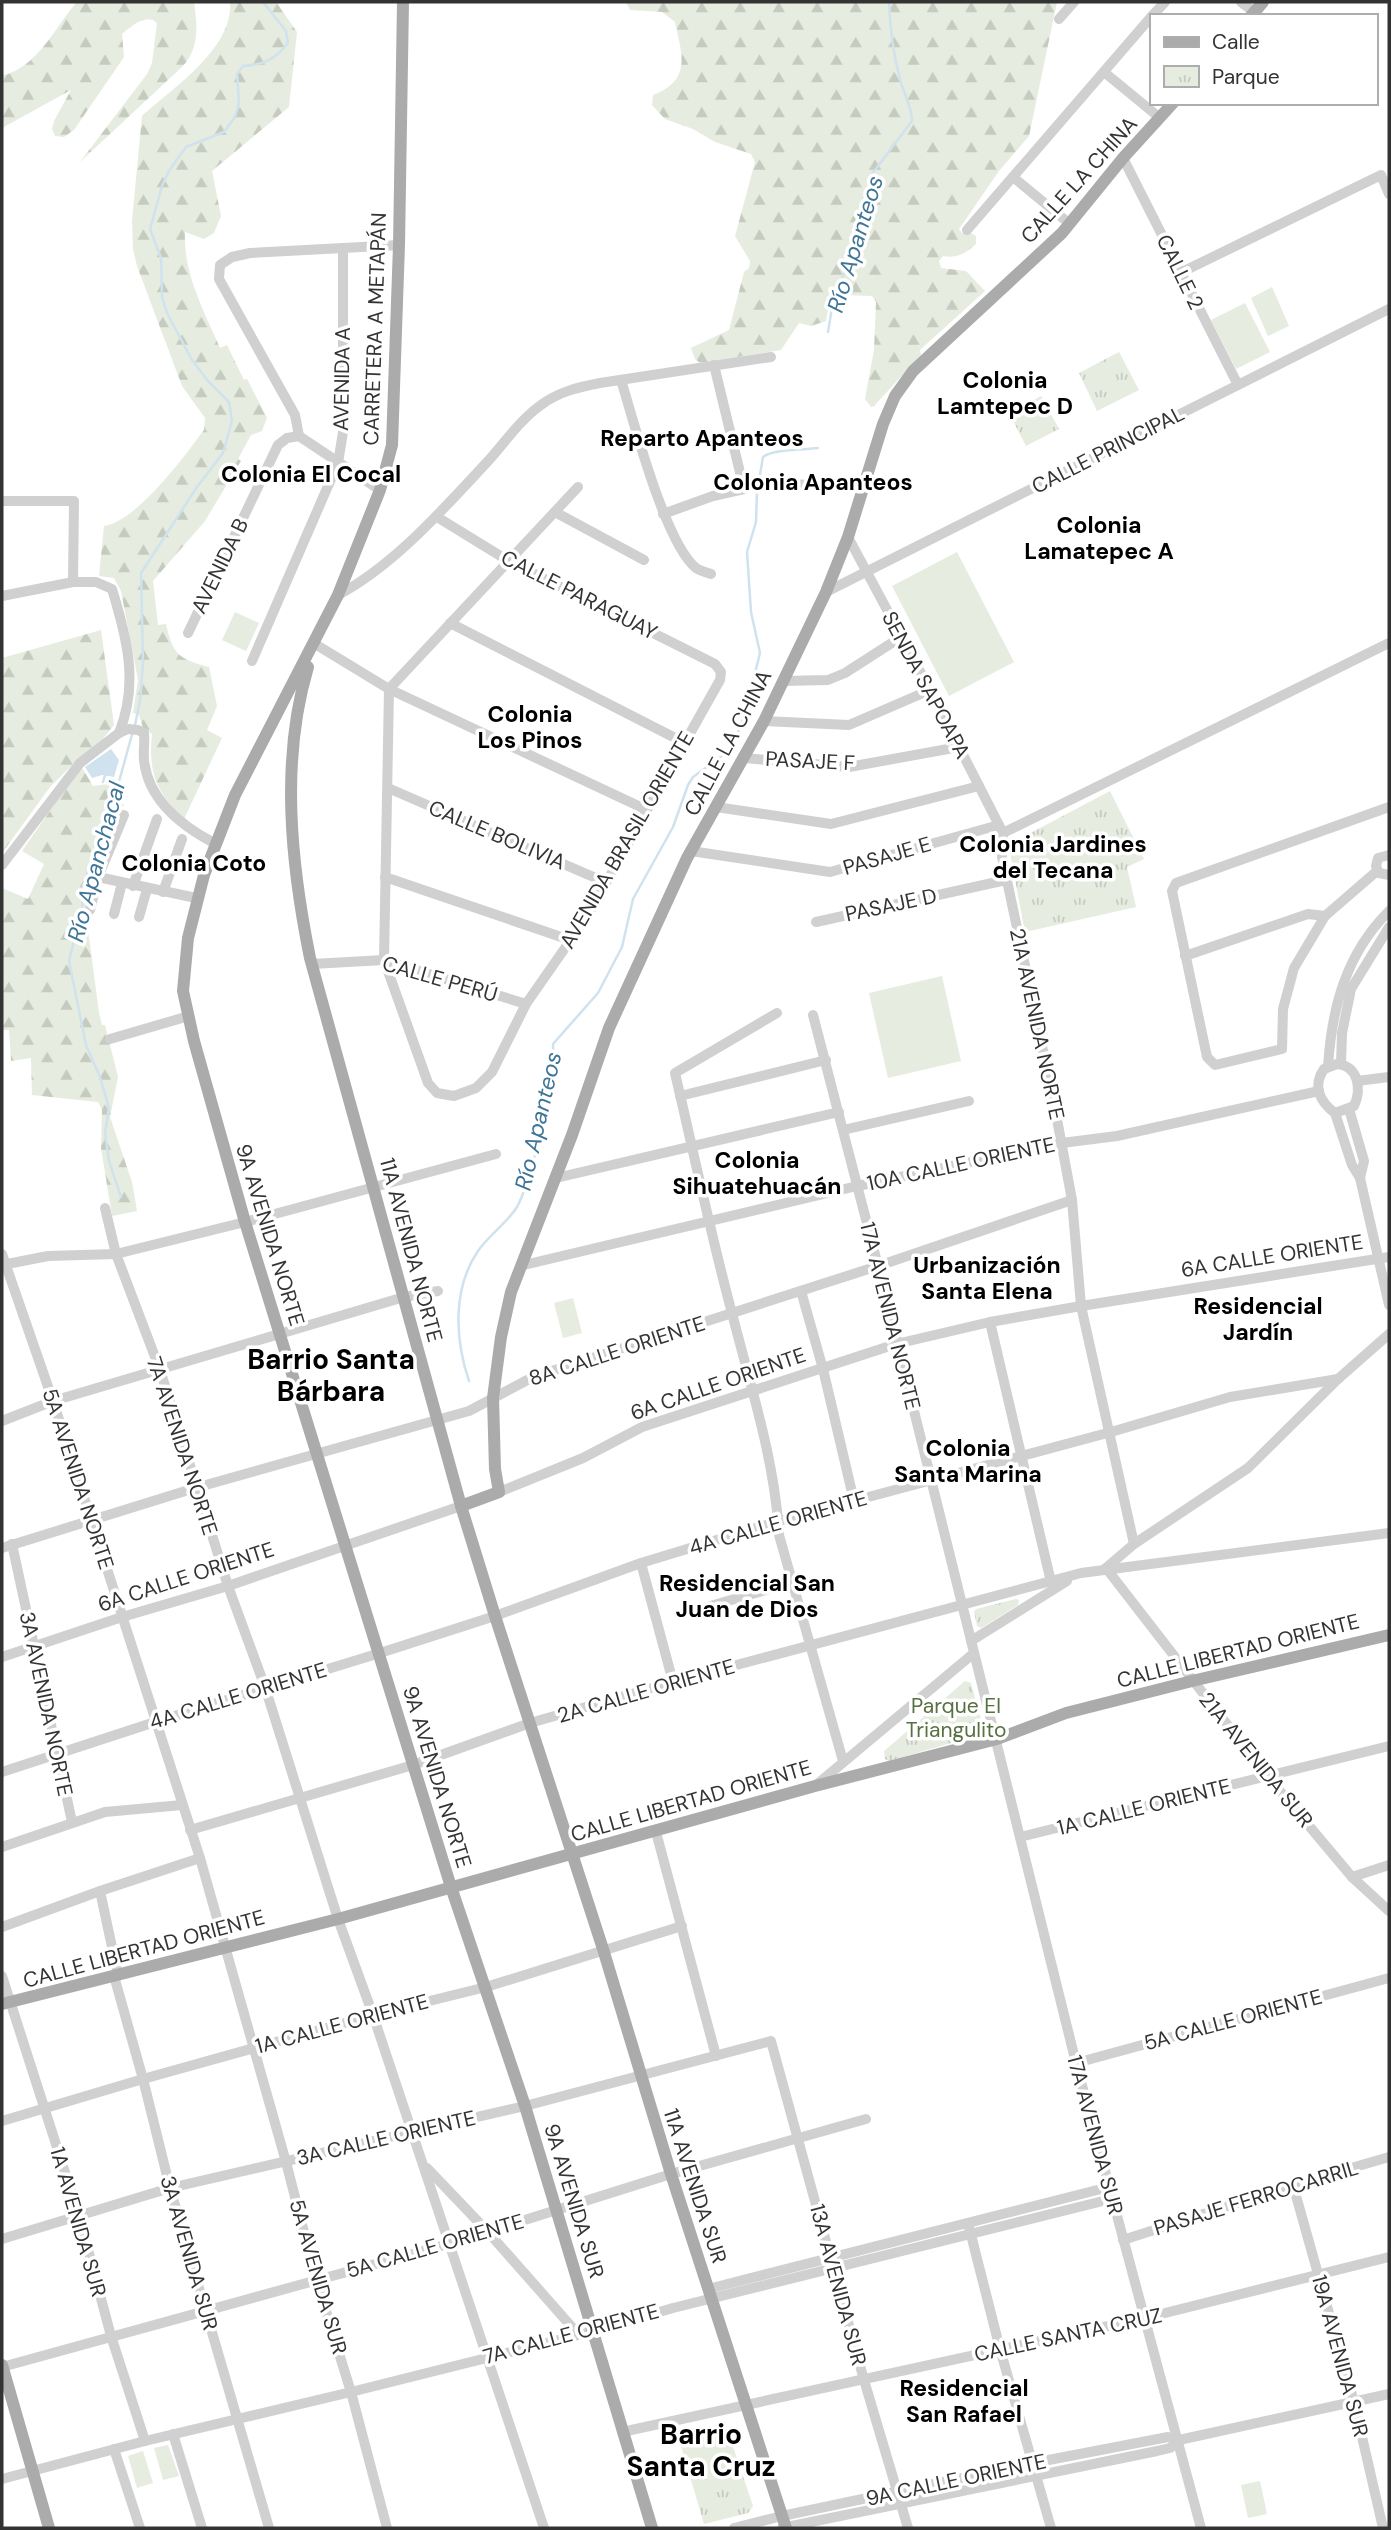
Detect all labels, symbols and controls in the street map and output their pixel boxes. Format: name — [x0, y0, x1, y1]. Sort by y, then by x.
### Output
legend — [1150, 14, 1377, 105]
text: Calle — [1212, 28, 1260, 56]
text: Parque — [1212, 63, 1280, 91]
street label: CALLE LA CHINA — [1015, 111, 1143, 249]
water label: Río Apanteos — [820, 172, 890, 316]
street label: CARRETERA A METAPÁN — [357, 212, 393, 446]
street label: CALLE 2 — [1150, 230, 1210, 314]
street label: AVENIDA A — [327, 327, 357, 431]
district label: Colonia Lamtepec D — [937, 365, 1073, 421]
street label: CALLE PRINCIPAL — [1027, 399, 1189, 501]
district label: Reparto Apanteos — [600, 423, 804, 453]
district label: Colonia El Cocal — [221, 459, 401, 489]
district label: Colonia Apanteos — [713, 467, 913, 497]
district label: Colonia Lamatepec A — [1024, 510, 1174, 566]
street label: AVENIDA B — [185, 514, 255, 618]
street label: CALLE PARAGUAY — [496, 544, 662, 646]
street label: SENDA SAPOAPA — [875, 606, 977, 764]
street label: CALLE LA CHINA — [678, 665, 778, 821]
district label: Colonia Los Pinos — [478, 699, 582, 755]
street label: AVENIDA BRASIL ORIENTE — [553, 726, 701, 954]
street label: PASAJE F — [765, 745, 855, 777]
water label: Río Apanchacal — [60, 778, 132, 945]
street label: CALLE BOLIVIA — [424, 794, 570, 876]
district label: Colonia Jardines del Tecana — [959, 829, 1147, 885]
street label: PASAJE E — [840, 830, 934, 882]
district label: Colonia Coto — [122, 848, 266, 878]
street label: PASAJE D — [843, 882, 939, 928]
street label: 21A AVENIDA NORTE — [1003, 926, 1071, 1122]
street label: CALLE PERÚ — [379, 949, 501, 1009]
water label: Río Apanteos — [507, 1049, 569, 1193]
street label: 10A CALLE ORIENTE — [864, 1130, 1058, 1198]
street label: 9A AVENIDA NORTE — [229, 1141, 311, 1329]
district label: Colonia Sihuatehuacán — [673, 1145, 841, 1201]
street label: 11A AVENIDA NORTE — [373, 1155, 449, 1345]
street label: 17A AVENIDA NORTE — [853, 1219, 927, 1413]
street label: 6A CALLE ORIENTE — [1179, 1228, 1365, 1284]
district label: Urbanización Santa Elena — [913, 1250, 1061, 1306]
district label: Residencial Jardín — [1193, 1291, 1323, 1347]
street label: 8A CALLE ORIENTE — [525, 1309, 709, 1393]
district label: Barrio Santa Bárbara — [247, 1341, 415, 1410]
street label: 6A CALLE ORIENTE — [627, 1341, 809, 1427]
street label: 7A AVENIDA NORTE — [140, 1353, 224, 1539]
street label: 5A AVENIDA NORTE — [36, 1385, 120, 1573]
district label: Colonia Santa Marina — [894, 1433, 1042, 1489]
street label: 4A CALLE ORIENTE — [686, 1484, 870, 1562]
street label: 6A CALLE ORIENTE — [94, 1535, 278, 1619]
district label: Residencial San Juan de Dios — [659, 1568, 835, 1624]
street label: CALLE LIBERTAD ORIENTE — [1114, 1607, 1362, 1695]
street label: 3A AVENIDA NORTE — [13, 1609, 79, 1799]
street label: 2A CALLE ORIENTE — [554, 1652, 738, 1730]
street label: 4A CALLE ORIENTE — [146, 1656, 330, 1736]
street label: 9A AVENIDA NORTE — [396, 1683, 478, 1871]
street label: 21A AVENIDA SUR — [1193, 1686, 1319, 1834]
park label: Parque El Triangulito — [906, 1692, 1006, 1744]
street label: CALLE LIBERTAD ORIENTE — [567, 1753, 815, 1849]
street label: 1A CALLE ORIENTE — [1054, 1772, 1234, 1842]
street label: CALLE LIBERTAD ORIENTE — [20, 1903, 268, 1995]
street label: 5A CALLE ORIENTE — [1141, 1983, 1325, 2057]
street label: 1A CALLE ORIENTE — [252, 1987, 432, 2061]
street label: 17A AVENIDA SUR — [1060, 2052, 1130, 2218]
street label: 3A CALLE ORIENTE — [294, 2104, 478, 2172]
street label: 11A AVENIDA SUR — [657, 2105, 733, 2267]
street label: 9A AVENIDA SUR — [537, 2120, 611, 2282]
street label: 1A AVENIDA SUR — [43, 2144, 113, 2300]
street label: PASAJE FERROCARRIL — [1150, 2154, 1362, 2242]
street label: 3A AVENIDA SUR — [154, 2172, 224, 2334]
street label: 5A AVENIDA SUR — [282, 2196, 354, 2358]
street label: 13A AVENIDA SUR — [803, 2201, 873, 2369]
street label: 5A CALLE ORIENTE — [343, 2207, 527, 2285]
street label: 19A AVENIDA SUR — [1305, 2272, 1375, 2440]
street label: 7A CALLE ORIENTE — [480, 2297, 662, 2371]
street label: CALLE SANTA CRUZ — [972, 2301, 1164, 2369]
district label: Residencial San Rafael — [899, 2373, 1029, 2429]
district label: Barrio Santa Cruz — [627, 2416, 775, 2485]
street label: 9A CALLE ORIENTE — [863, 2447, 1049, 2513]

